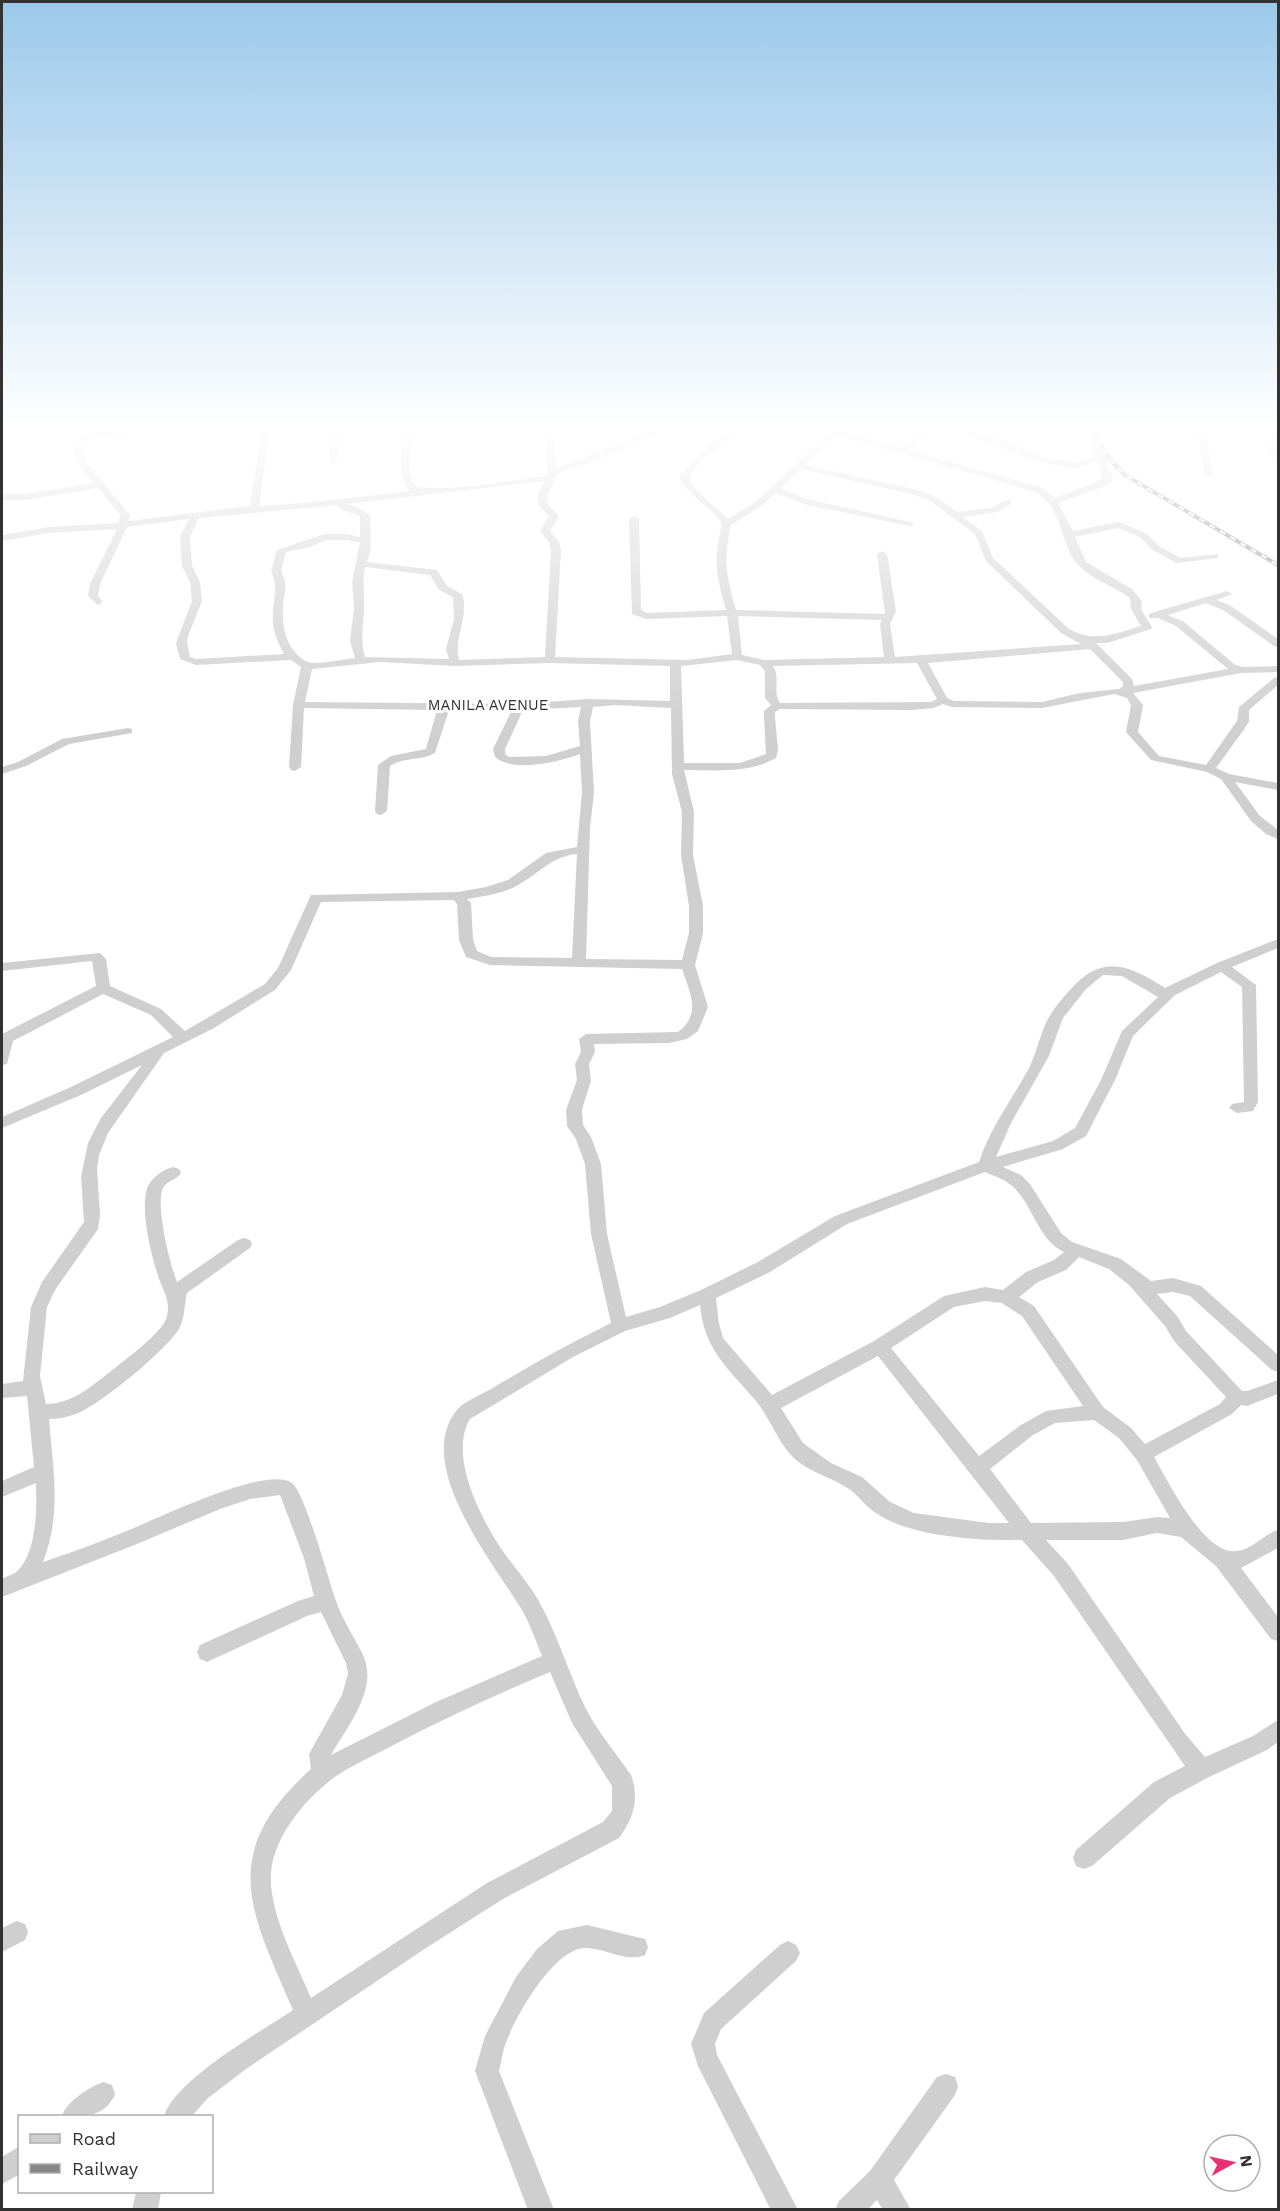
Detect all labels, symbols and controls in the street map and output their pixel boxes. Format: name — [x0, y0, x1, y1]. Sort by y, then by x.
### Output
street label: MANILA AVENUE — [428, 696, 548, 714]
legend — [18, 2115, 213, 2193]
text: Road — [72, 2128, 116, 2149]
north arrow — [1202, 2133, 1262, 2193]
text: N — [1236, 2154, 1257, 2168]
text: Railway — [72, 2158, 139, 2179]

